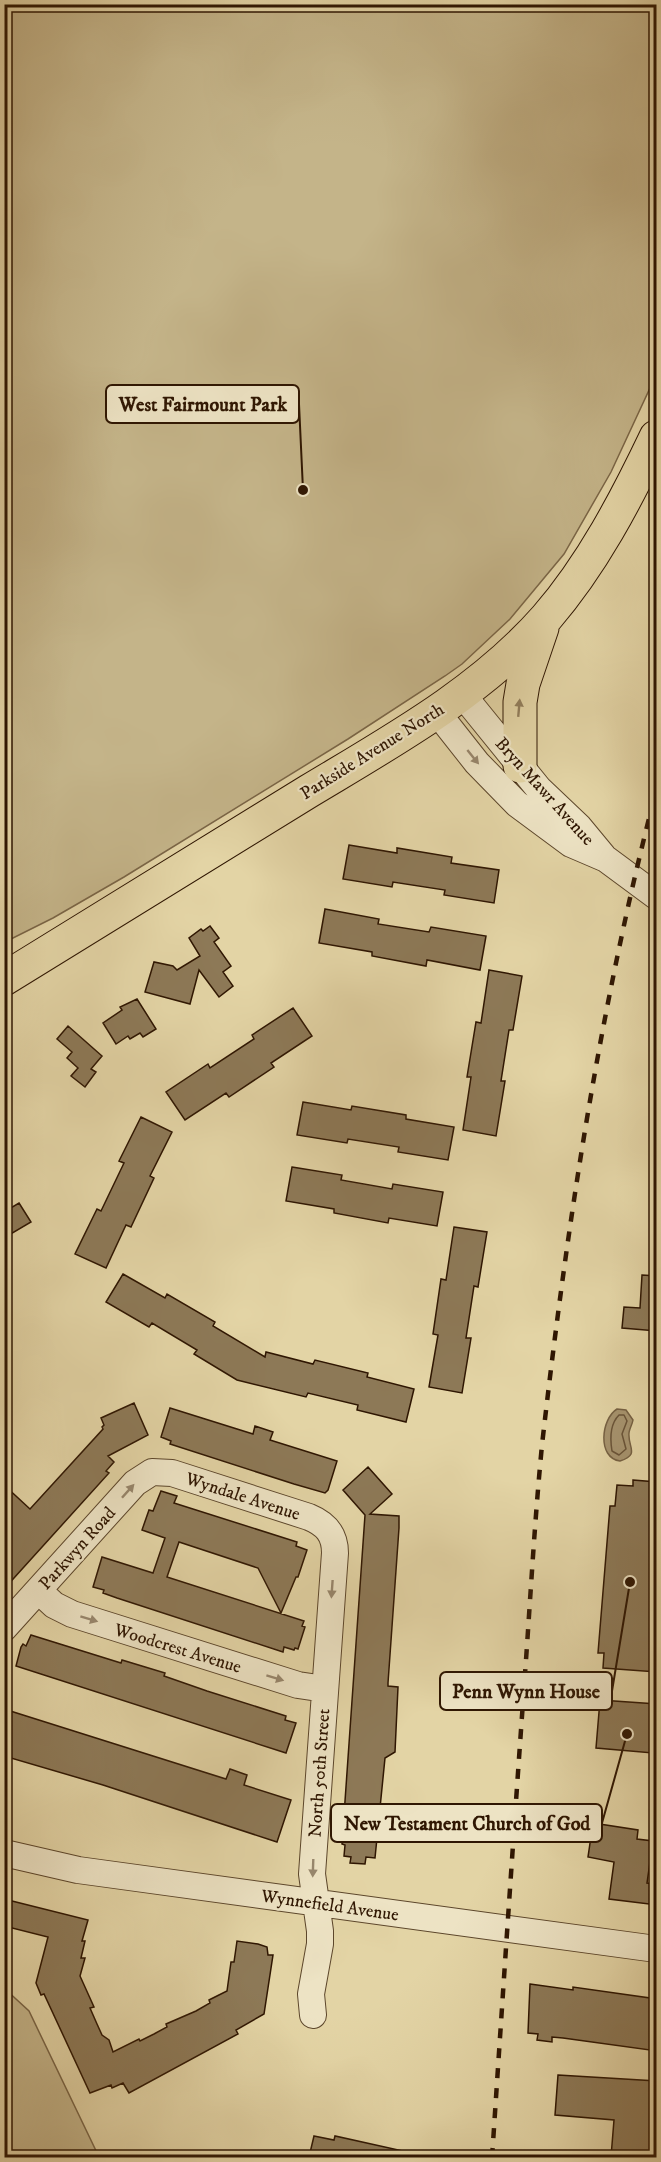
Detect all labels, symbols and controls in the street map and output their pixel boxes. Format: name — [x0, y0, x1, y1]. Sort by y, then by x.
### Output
callout: West Fairmount Park — [106, 385, 299, 423]
text: West Fairmount Park — [118, 393, 288, 418]
street label: Parkside Avenue North — [297, 698, 449, 805]
one-way arrow — [515, 698, 524, 717]
street label: Bryn Mawr Avenue — [490, 733, 599, 850]
one-way arrow — [466, 749, 479, 765]
street label: Wyndale Avenue — [182, 1468, 303, 1526]
one-way arrow — [121, 1484, 134, 1499]
street label: Parkwyn Road — [35, 1503, 121, 1595]
one-way arrow — [328, 1580, 337, 1599]
one-way arrow — [80, 1615, 98, 1625]
street label: Woodcrest Avenue — [111, 1619, 244, 1679]
callout: Penn Wynn House — [440, 1672, 612, 1710]
one-way arrow — [266, 1674, 284, 1683]
text: Penn Wynn House — [452, 1680, 601, 1705]
street label: North 50th Street — [305, 1708, 335, 1838]
callout: New Testament Church of God — [331, 1804, 602, 1842]
text: New Testament Church of God — [344, 1812, 591, 1837]
one-way arrow — [308, 1858, 317, 1877]
street label: Wynnefield Avenue — [259, 1885, 400, 1927]

